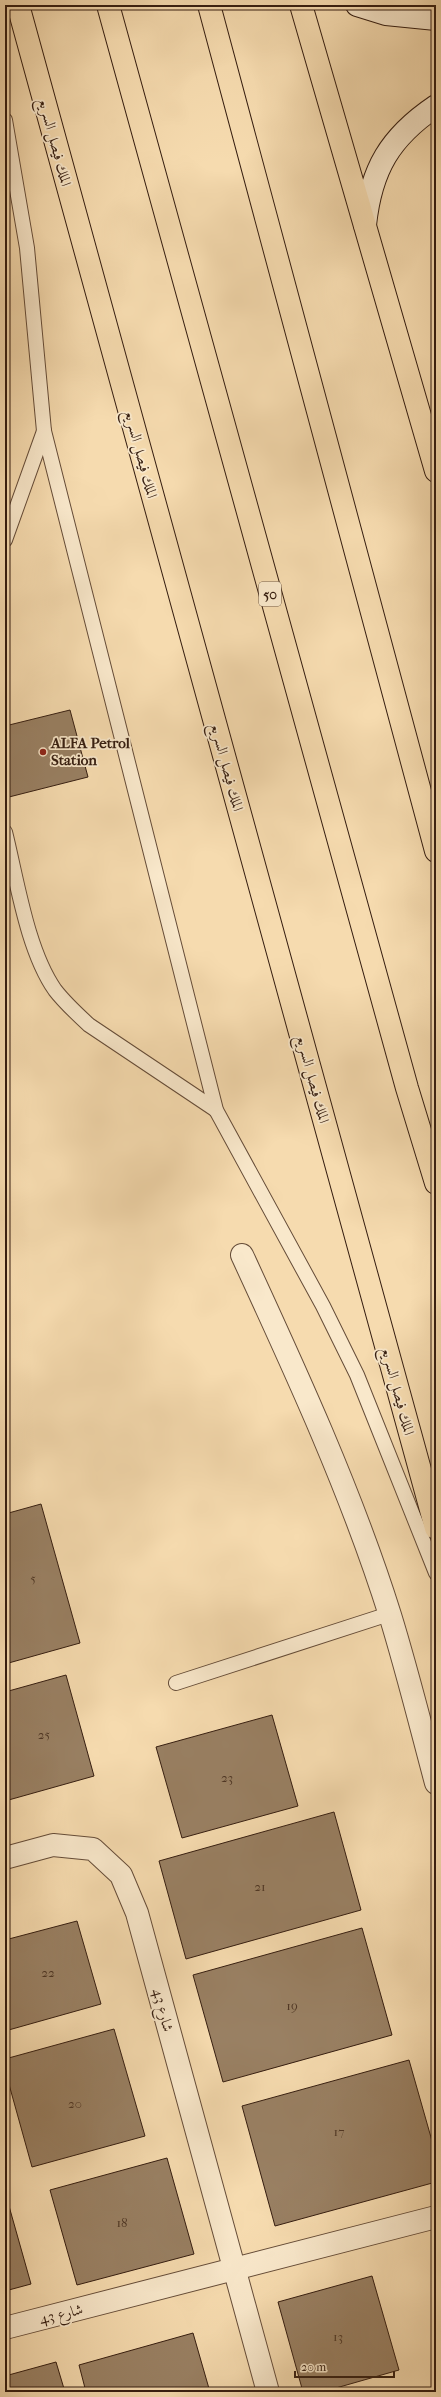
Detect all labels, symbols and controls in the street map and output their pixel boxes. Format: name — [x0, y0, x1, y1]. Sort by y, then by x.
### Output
street label: الملك فيصل السريع — [30, 96, 75, 189]
street label: الملك فيصل السريع — [116, 408, 161, 501]
road number: 50 — [259, 582, 281, 606]
street label: الملك فيصل السريع — [202, 721, 247, 814]
place label: ALFA Petrol Station — [50, 734, 131, 769]
marker: ALFA Petrol Station — [38, 747, 48, 757]
street label: الملك فيصل السريع — [288, 1033, 333, 1126]
street label: الملك فيصل السريع — [373, 1345, 418, 1438]
house number: 5 — [30, 1571, 36, 1586]
house number: 25 — [38, 1727, 51, 1742]
house number: 23 — [221, 1770, 233, 1785]
house number: 21 — [254, 1879, 266, 1894]
house number: 22 — [41, 1965, 55, 1980]
street label: شارع 43 — [145, 1986, 177, 2035]
house number: 19 — [286, 1998, 298, 2013]
house number: 20 — [68, 2096, 82, 2111]
house number: 17 — [334, 2124, 344, 2139]
house number: 18 — [116, 2215, 128, 2230]
street label: شارع 43 — [37, 2300, 86, 2332]
house number: 13 — [333, 2329, 343, 2344]
scale bar — [295, 2353, 394, 2379]
text: 20 m — [301, 2360, 326, 2374]

